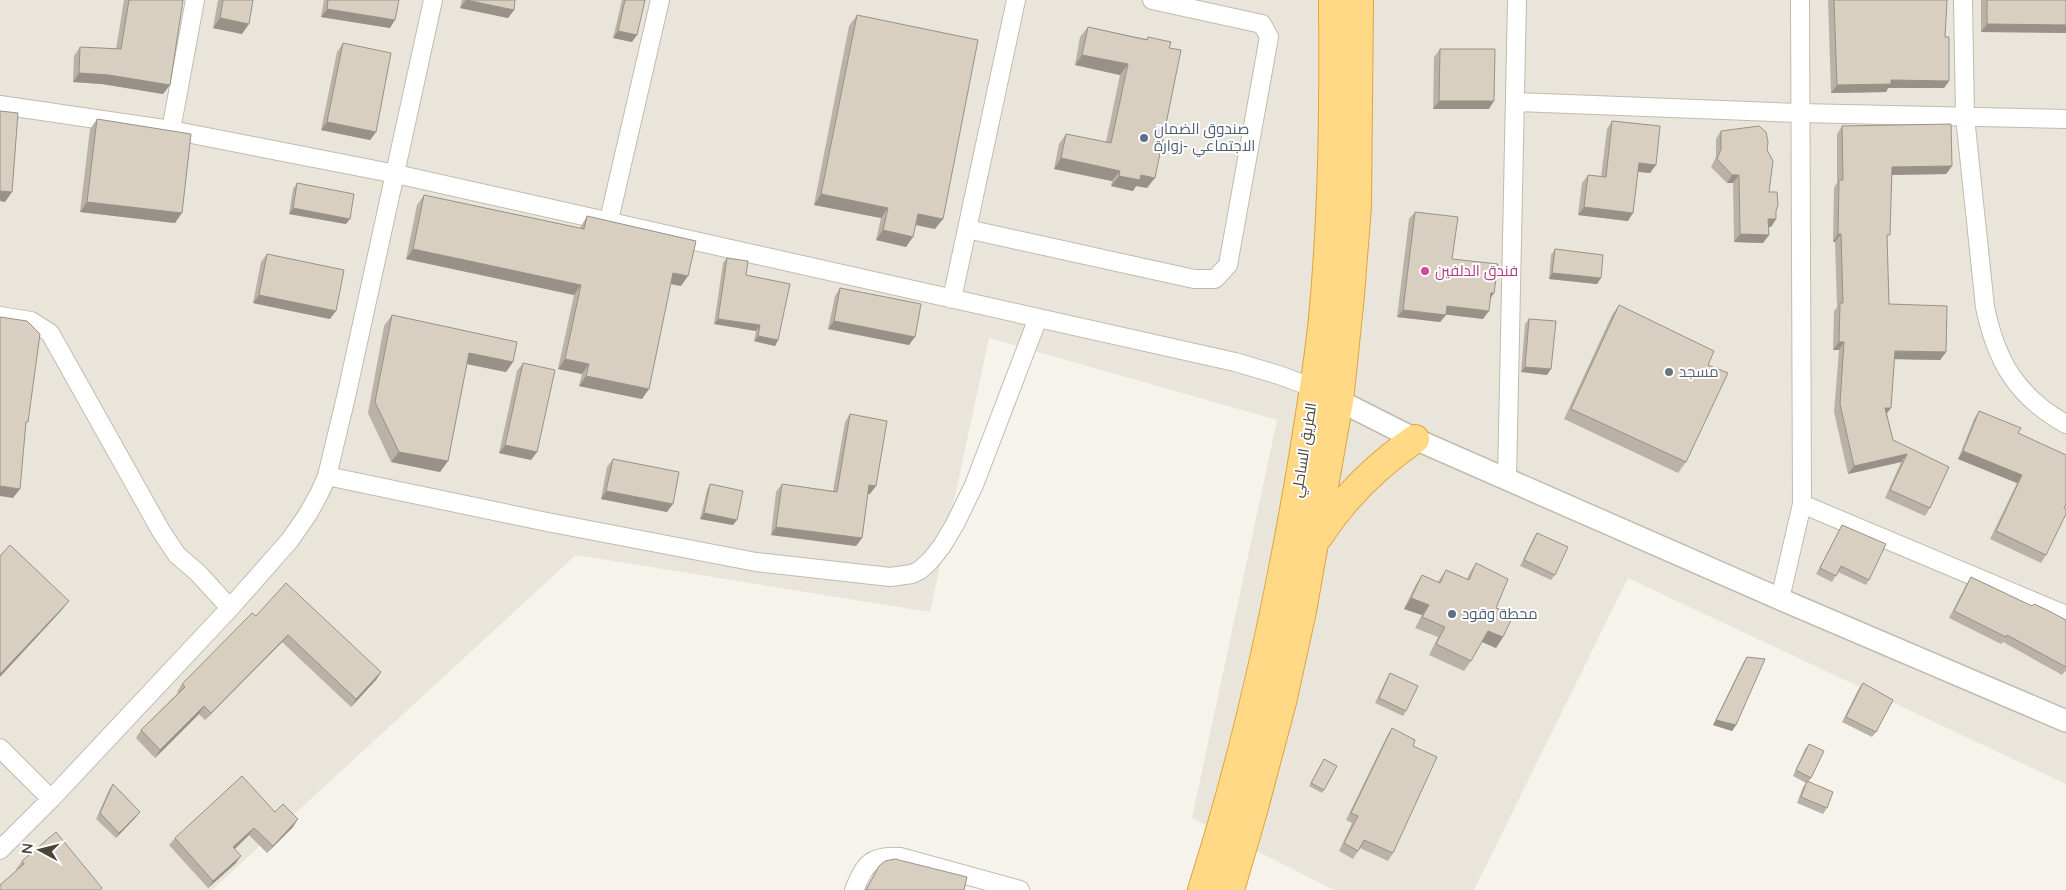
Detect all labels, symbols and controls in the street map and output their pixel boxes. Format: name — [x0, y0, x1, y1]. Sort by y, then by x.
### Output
place label: صندوق الضمان الاجتماعي -زوارة — [1154, 119, 1255, 158]
marker: صندوق الضمان الاجتماعي -زوارة — [1138, 132, 1150, 144]
place label: فندق الدلفين — [1435, 261, 1518, 281]
marker: فندق الدلفين — [1419, 265, 1431, 277]
place label: مسجد — [1679, 362, 1719, 380]
marker: مسجد — [1663, 366, 1675, 378]
street label: الطريق الساحلي — [1287, 401, 1323, 499]
place label: محطة وقود — [1462, 604, 1538, 623]
marker: محطة وقود — [1446, 608, 1458, 620]
north arrow — [15, 825, 65, 875]
text: N — [18, 842, 36, 855]

